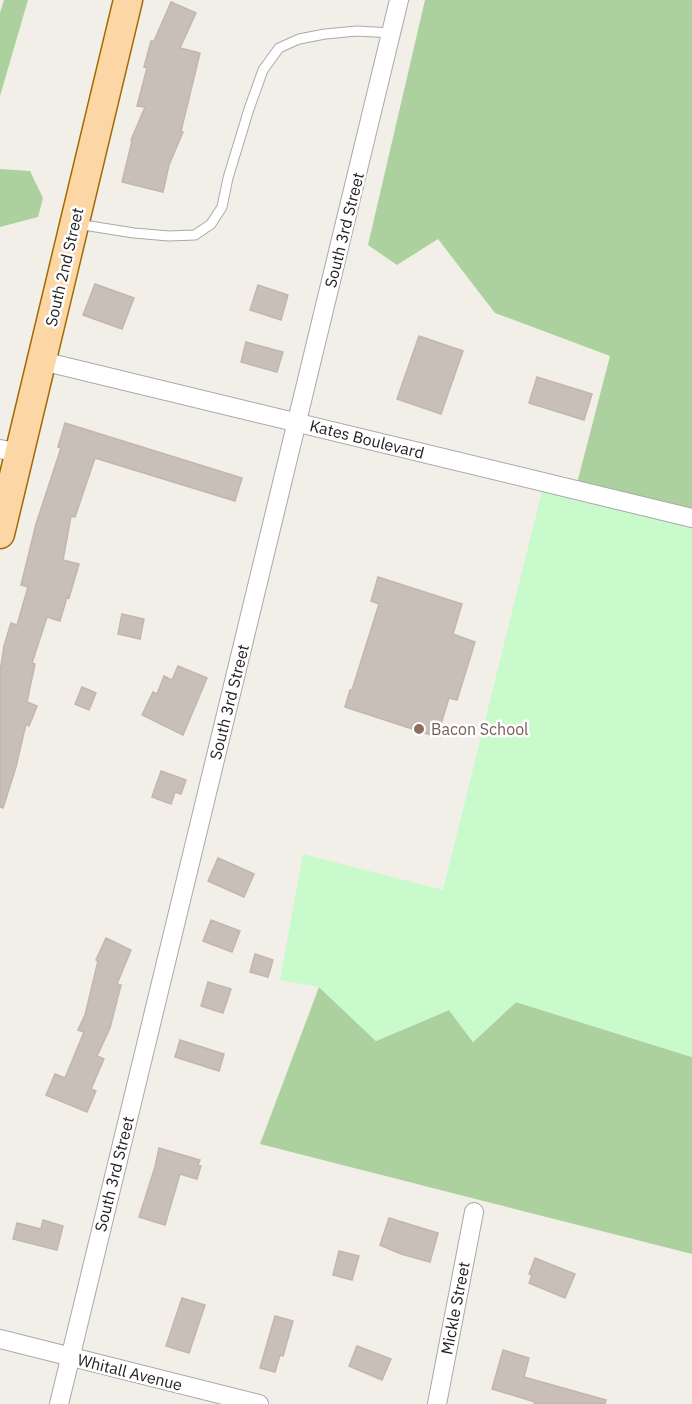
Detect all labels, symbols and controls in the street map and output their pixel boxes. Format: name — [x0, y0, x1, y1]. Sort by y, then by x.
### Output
street label: South 3rd Street — [320, 170, 368, 290]
street label: South 2nd Street — [41, 206, 87, 328]
street label: Kates Boulevard — [308, 415, 426, 463]
street label: South 3rd Street — [205, 642, 253, 762]
place label: Bacon School — [431, 719, 528, 739]
marker: Bacon School — [412, 722, 426, 736]
street label: South 3rd Street — [90, 1114, 138, 1234]
street label: Mickle Street — [436, 1260, 474, 1356]
street label: Whitall Avenue — [76, 1349, 185, 1395]

